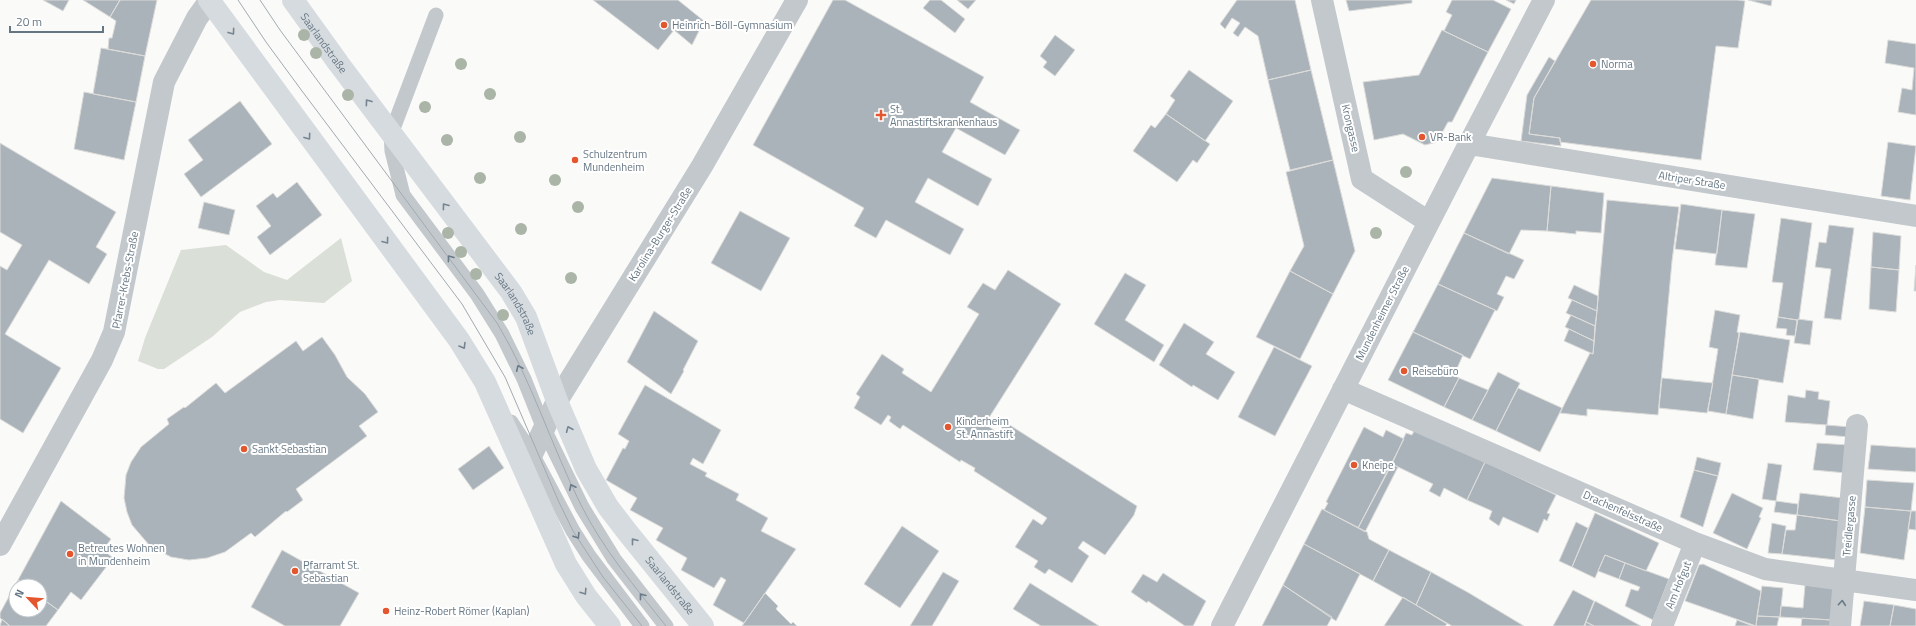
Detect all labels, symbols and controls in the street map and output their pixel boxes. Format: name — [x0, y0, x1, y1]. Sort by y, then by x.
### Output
scale bar — [10, 8, 103, 34]
street label: Saarlandstraße — [297, 10, 351, 77]
text: 20 m — [16, 12, 42, 31]
place label: Heinrich-Böll-Gymnasium — [672, 17, 793, 33]
marker: Heinrich-Böll-Gymnasium — [659, 20, 669, 30]
one-way arrow — [227, 27, 234, 34]
place label: Norma — [1601, 56, 1633, 72]
marker: Norma — [1588, 59, 1598, 69]
one-way arrow — [366, 100, 373, 107]
place label: St. Annastiftskrankenhaus — [890, 101, 997, 130]
street label: Krongasse — [1338, 103, 1364, 154]
marker: St. Annastiftskrankenhaus — [875, 109, 887, 121]
place label: VR-Bank — [1430, 129, 1472, 145]
one-way arrow — [304, 132, 311, 139]
marker: VR-Bank — [1417, 132, 1427, 142]
place label: Schulzentrum Mundenheim — [583, 146, 647, 175]
marker: Schulzentrum Mundenheim — [570, 155, 580, 165]
street label: Altriper Straße — [1657, 167, 1727, 193]
street label: Karolina-Burger-Straße — [624, 183, 696, 284]
one-way arrow — [443, 203, 450, 210]
street label: Pfarrer-Krebs-Straße — [108, 230, 142, 330]
one-way arrow — [381, 237, 388, 244]
one-way arrow — [447, 255, 455, 262]
street label: Mundenheimer Straße — [1351, 263, 1413, 363]
street label: Saarlandstraße — [491, 269, 540, 338]
one-way arrow — [458, 342, 466, 349]
place label: Reisebüro — [1412, 363, 1459, 379]
one-way arrow — [516, 364, 524, 372]
marker: Reisebüro — [1399, 366, 1409, 376]
place label: Kinderheim St. Annastift — [956, 413, 1013, 442]
marker: Kinderheim St. Annastift — [943, 422, 953, 432]
one-way arrow — [566, 426, 574, 434]
place label: Sankt Sebastian — [252, 441, 327, 457]
marker: Sankt Sebastian — [239, 444, 249, 454]
place label: Kneipe — [1362, 457, 1394, 473]
marker: Kneipe — [1349, 460, 1359, 470]
one-way arrow — [569, 483, 577, 491]
street label: Drachenfelsstraße — [1581, 486, 1666, 536]
street label: Treidlergasse — [1838, 494, 1860, 557]
one-way arrow — [572, 532, 579, 539]
one-way arrow — [632, 539, 639, 546]
place label: Betreutes Wohnen in Mundenheim — [78, 540, 165, 569]
marker: Betreutes Wohnen in Mundenheim — [65, 549, 75, 559]
street label: Saarlandstraße — [642, 553, 699, 618]
place label: Pfarramt St. Sebastian — [303, 557, 359, 586]
street label: Am Hofgut — [1661, 559, 1695, 611]
marker: Pfarramt St. Sebastian — [290, 566, 300, 576]
north arrow — [8, 578, 48, 618]
text: N — [10, 587, 28, 601]
one-way arrow — [579, 588, 586, 595]
one-way arrow — [640, 593, 647, 600]
one-way arrow — [1837, 600, 1846, 606]
place label: Heinz-Robert Römer (Kaplan) — [394, 603, 529, 619]
marker: Heinz-Robert Römer (Kaplan) — [381, 606, 391, 616]

